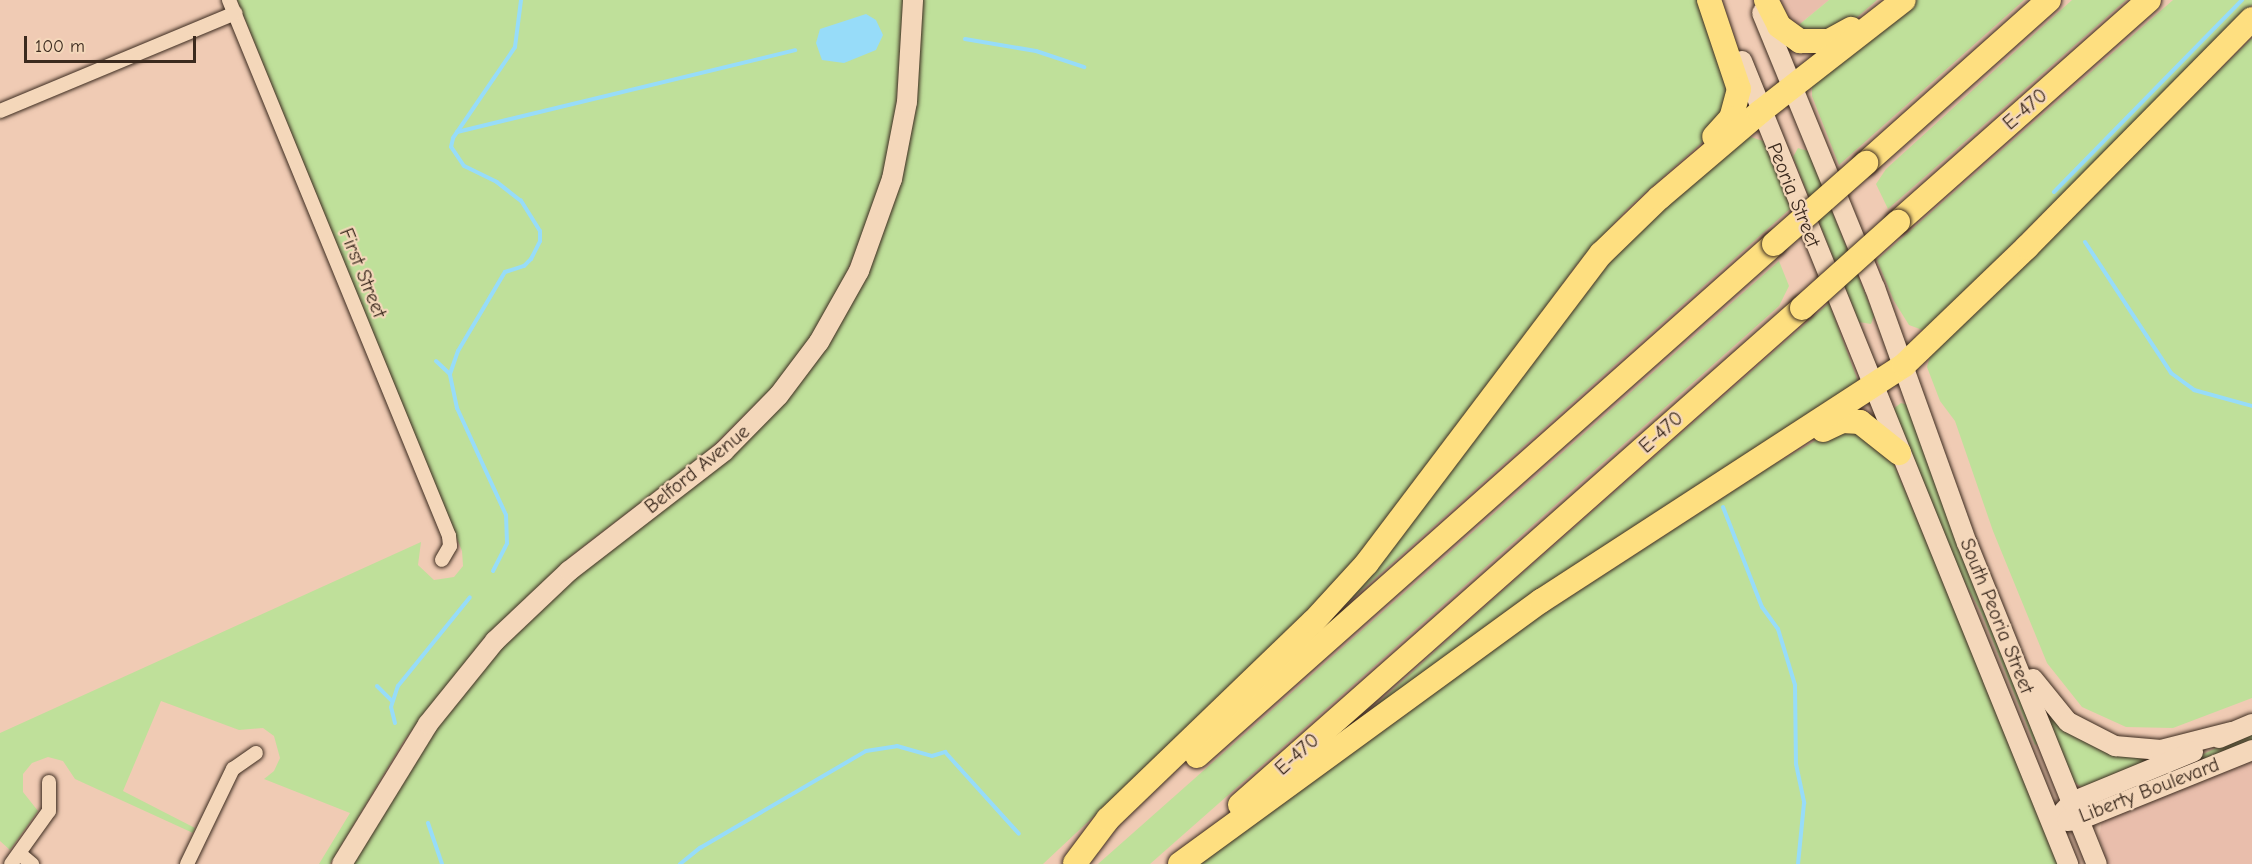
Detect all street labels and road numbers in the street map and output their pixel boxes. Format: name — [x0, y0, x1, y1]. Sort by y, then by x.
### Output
street label: E-470 — [1998, 83, 2052, 135]
street label: Peoria Street — [1762, 139, 1826, 251]
street label: First Street — [334, 225, 392, 321]
street label: E-470 — [1634, 406, 1688, 458]
street label: Belford Avenue — [640, 419, 754, 519]
street label: South Peoria Street — [1955, 535, 2039, 697]
street label: E-470 — [1270, 728, 1324, 780]
street label: Liberty Boulevard — [2075, 752, 2223, 828]

